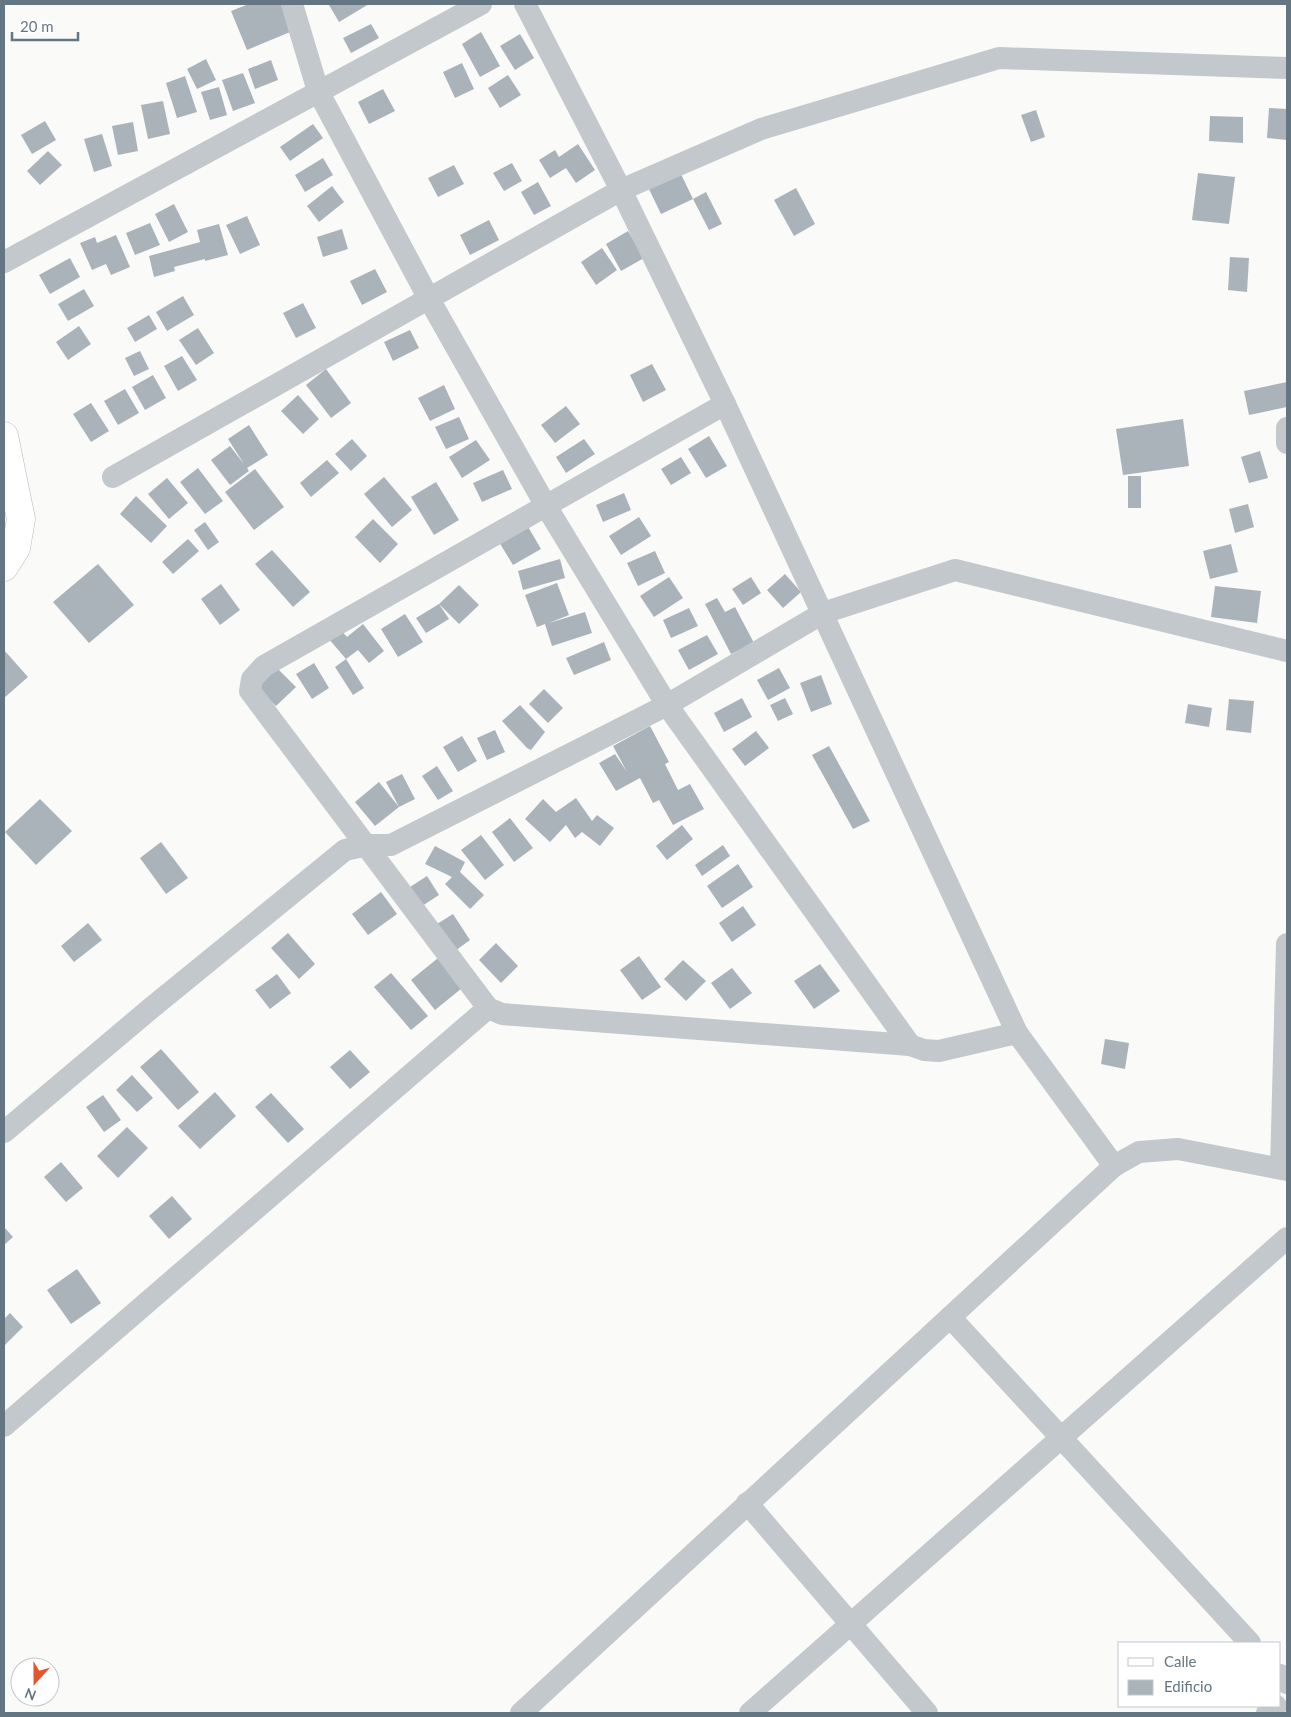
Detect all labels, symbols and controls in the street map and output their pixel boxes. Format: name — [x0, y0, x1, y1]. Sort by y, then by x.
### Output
scale bar — [12, 10, 79, 42]
text: 20 m — [20, 17, 54, 35]
legend — [1118, 1642, 1281, 1707]
text: Calle — [1164, 1652, 1197, 1670]
north arrow — [10, 1657, 60, 1707]
text: Edificio — [1164, 1677, 1212, 1695]
text: N — [22, 1685, 38, 1704]

